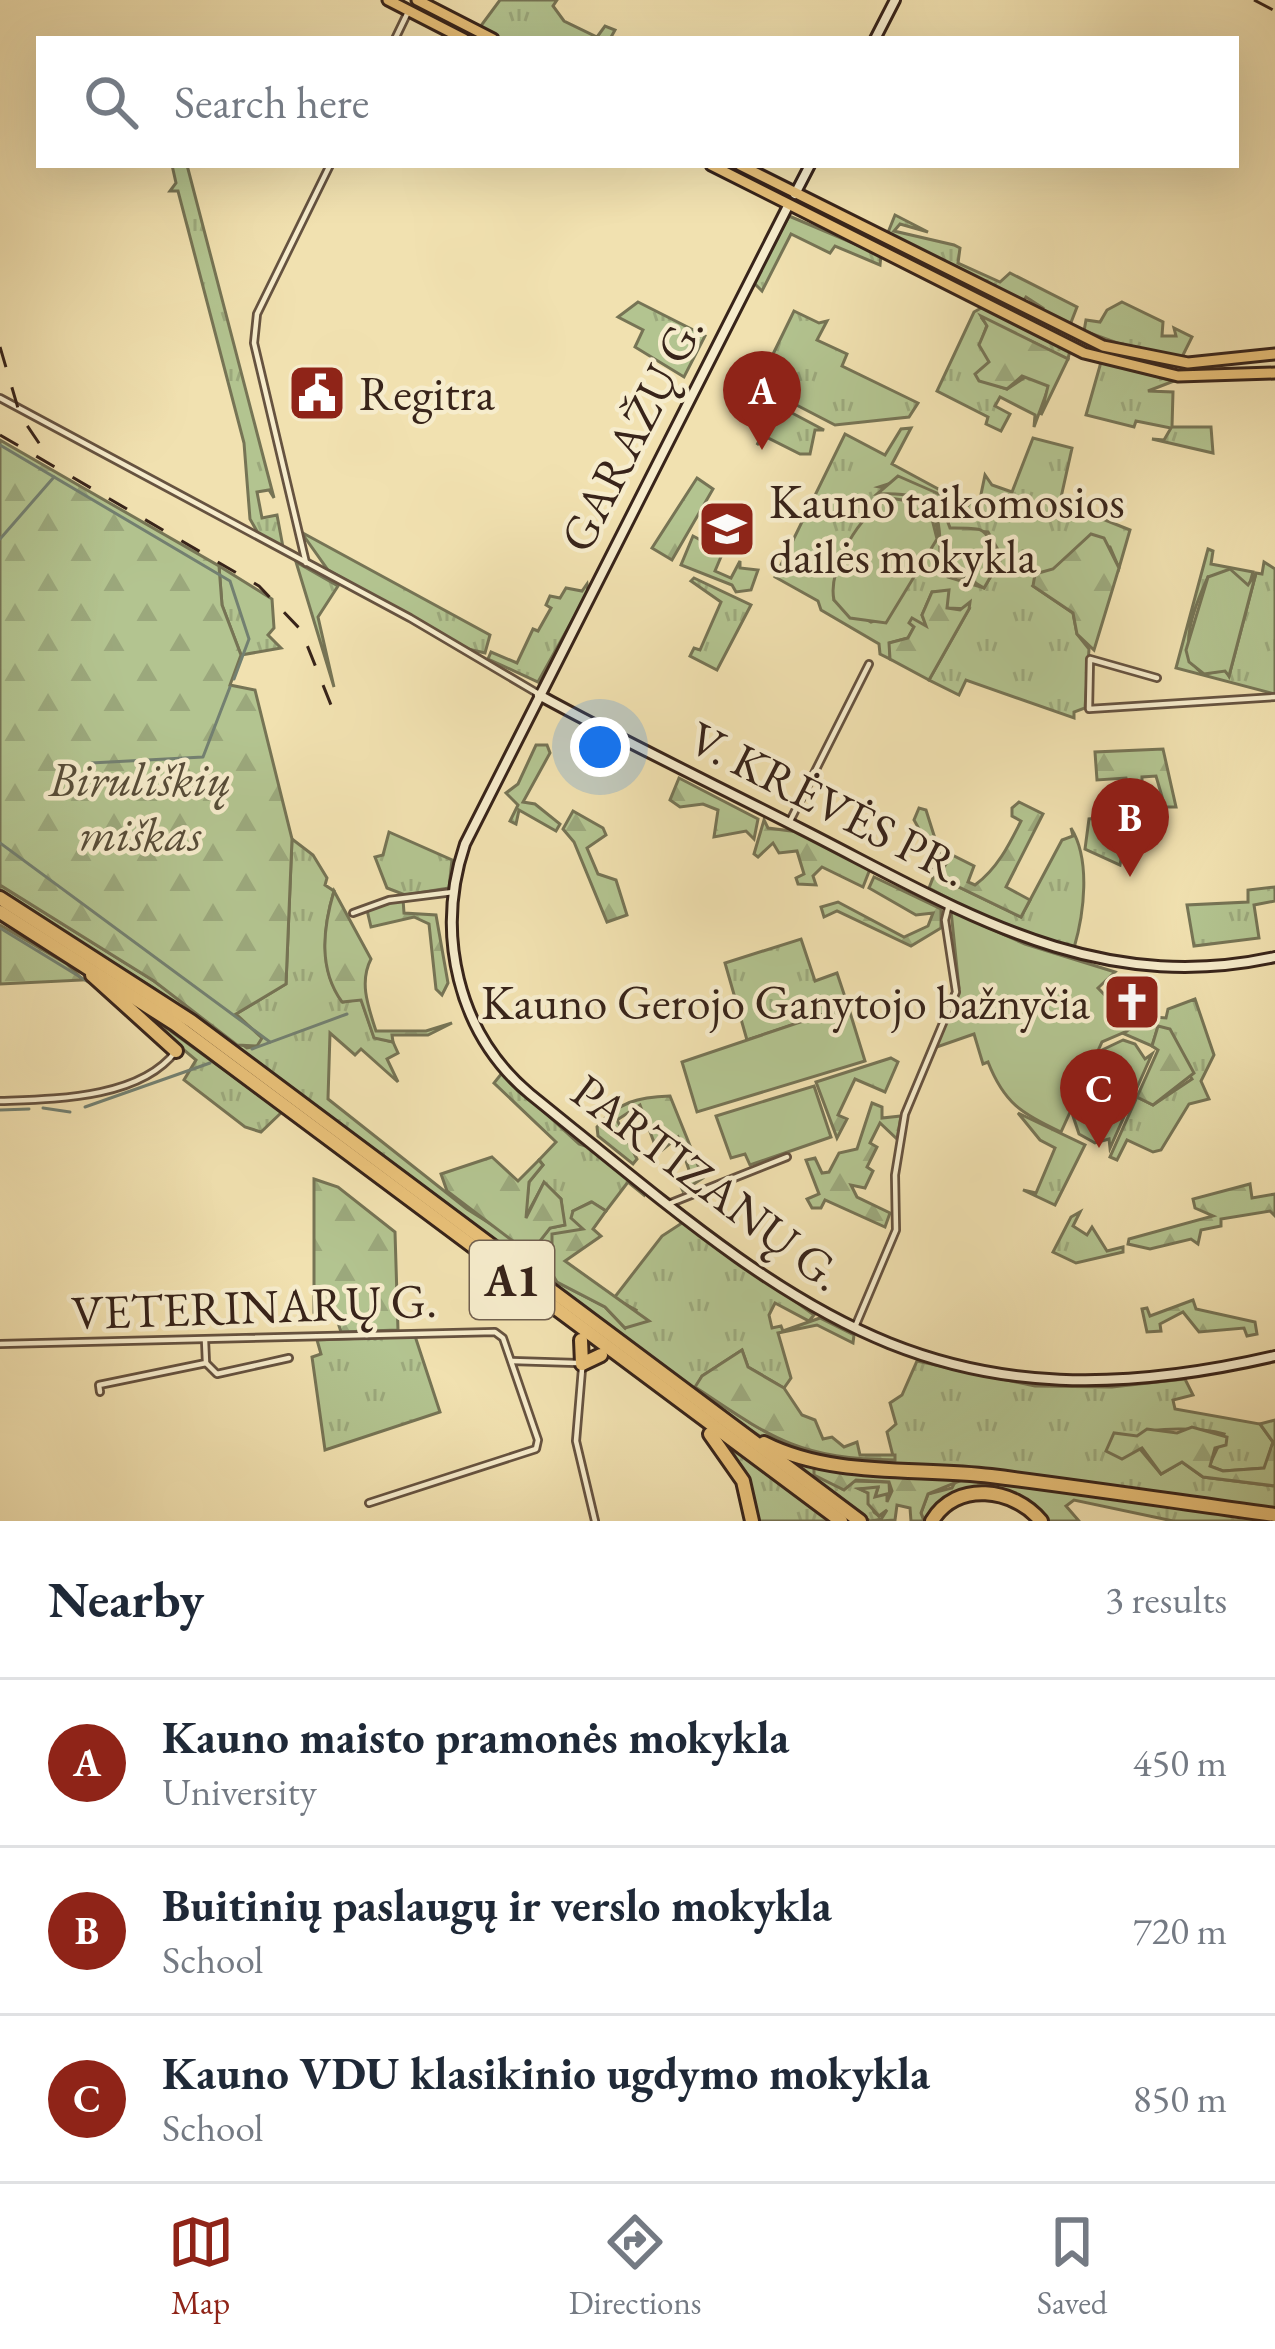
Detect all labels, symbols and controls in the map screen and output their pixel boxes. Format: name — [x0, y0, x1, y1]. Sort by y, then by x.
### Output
search box — [36, 36, 1239, 168]
icon: search — [78, 69, 144, 135]
text: Search here — [174, 73, 369, 131]
street label: GARAŽŲ G. — [545, 304, 717, 562]
pin: A — [723, 351, 801, 450]
public building icon: Regitra — [286, 362, 348, 424]
place label: Regitra — [359, 362, 496, 424]
place label: Kauno taikomosios dailės mokykla — [769, 470, 1125, 587]
school or university icon: Kauno taikomosios dailės mokykla — [696, 498, 758, 560]
street label: V. KRĖVĖS PR. — [679, 706, 979, 900]
your location — [570, 717, 630, 777]
park label: Biruliškių miškas — [48, 748, 231, 865]
pin: B — [1091, 778, 1169, 877]
place label: Kauno Gerojo Ganytojo bažnyčia — [481, 971, 1091, 1033]
church icon: Kauno Gerojo Ganytojo bažnyčia — [1101, 971, 1163, 1033]
pin: C — [1060, 1049, 1138, 1148]
street label: PARTIZANŲ G. — [560, 1060, 856, 1304]
road number: A1 — [470, 1241, 554, 1319]
street label: VETERINARŲ G. — [70, 1269, 438, 1343]
text: Nearby — [48, 1566, 204, 1632]
text: 3 results — [1105, 1574, 1227, 1625]
text: Kauno maisto pramonės mokykla — [162, 1708, 789, 1766]
text: A — [73, 1737, 101, 1788]
text: 450 m — [1133, 1737, 1227, 1788]
text: University — [162, 1766, 317, 1817]
text: Buitinių paslaugų ir verslo mokykla — [162, 1876, 832, 1934]
text: B — [75, 1905, 99, 1956]
text: 720 m — [1133, 1905, 1227, 1956]
text: School — [162, 1934, 263, 1985]
text: Kauno VDU klasikinio ugdymo mokykla — [162, 2044, 930, 2102]
text: C — [73, 2073, 101, 2124]
text: 850 m — [1133, 2073, 1227, 2124]
text: School — [162, 2102, 263, 2153]
tab: Map — [168, 2209, 234, 2324]
tab: Directions — [569, 2209, 702, 2324]
tab: Saved — [1037, 2209, 1107, 2324]

